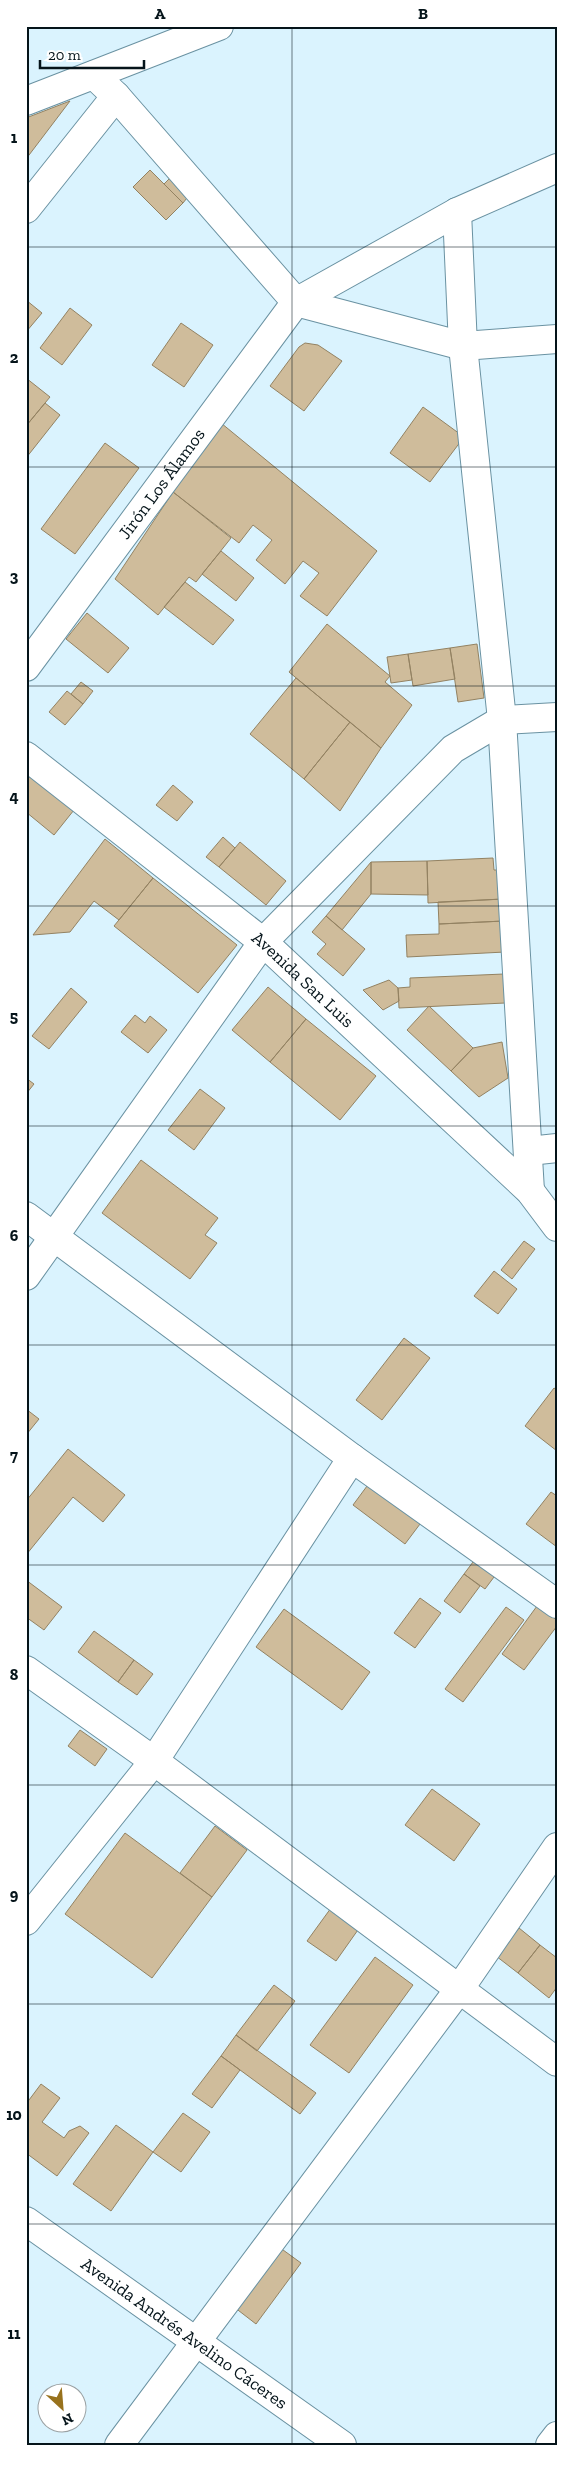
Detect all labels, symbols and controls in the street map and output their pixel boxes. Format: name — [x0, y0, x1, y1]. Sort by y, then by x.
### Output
text: A — [155, 4, 166, 23]
text: B — [418, 4, 428, 23]
scale bar — [40, 38, 144, 70]
text: 20 m — [48, 46, 81, 64]
text: 1 — [11, 128, 18, 147]
text: 2 — [10, 348, 19, 367]
street label: Jirón Los Álamos — [113, 424, 210, 543]
text: 3 — [10, 567, 19, 586]
text: 4 — [9, 787, 19, 806]
street label: Avenida San Luis — [247, 926, 359, 1032]
text: 5 — [10, 1007, 18, 1026]
text: 6 — [10, 1226, 19, 1245]
text: 7 — [10, 1446, 18, 1465]
text: 8 — [10, 1665, 19, 1684]
text: 9 — [10, 1885, 19, 1904]
text: 10 — [6, 2105, 22, 2124]
street label: Avenida Andrés Avelino Cáceres — [77, 2253, 292, 2414]
text: 11 — [8, 2324, 21, 2343]
north arrow — [38, 2384, 88, 2434]
text: N — [59, 2409, 76, 2429]

